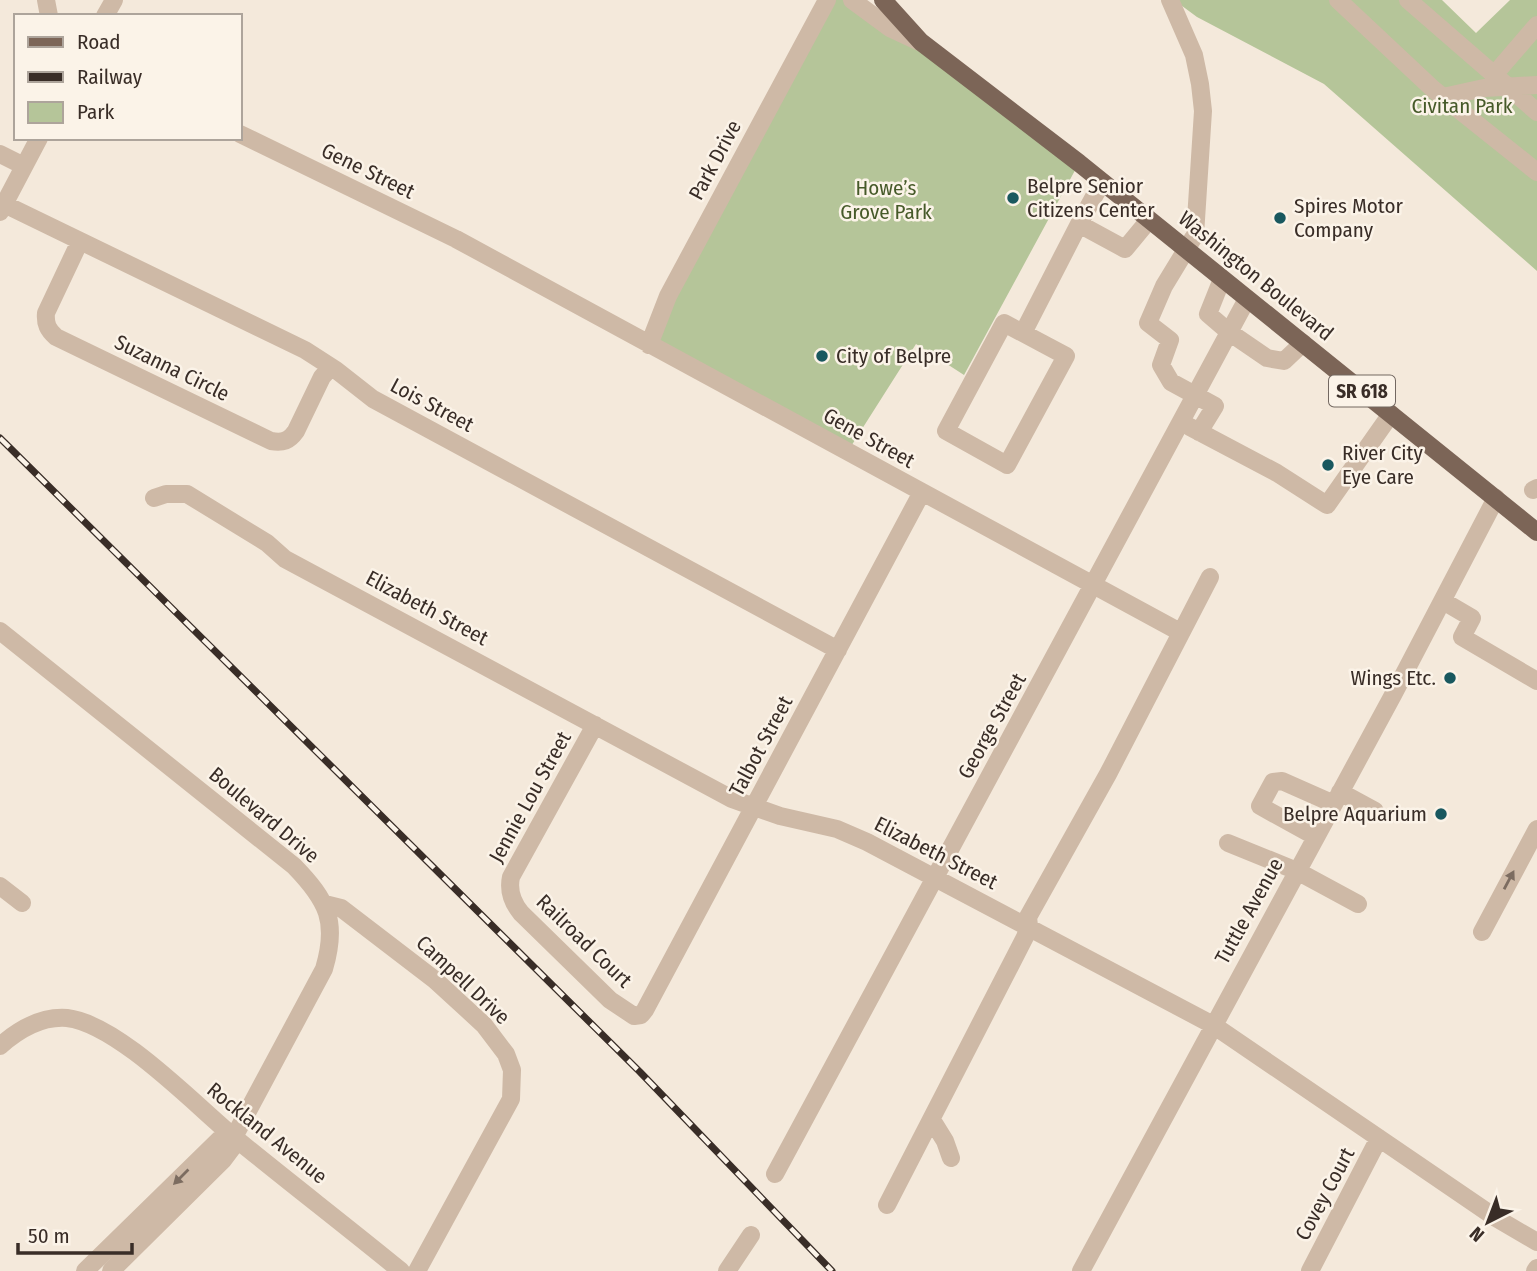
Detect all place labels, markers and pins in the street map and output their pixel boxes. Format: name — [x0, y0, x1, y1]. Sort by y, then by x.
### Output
place label: Belpre Senior Citizens Center — [1027, 173, 1155, 223]
marker: Belpre Senior Citizens Center — [1005, 190, 1021, 206]
place label: Spires Motor Company — [1294, 193, 1403, 243]
marker: Spires Motor Company — [1272, 210, 1288, 226]
place label: City of Belpre — [836, 343, 951, 369]
marker: City of Belpre — [814, 348, 830, 364]
place label: River City Eye Care — [1342, 440, 1423, 490]
marker: River City Eye Care — [1320, 457, 1336, 473]
place label: Wings Etc. — [1351, 665, 1436, 691]
marker: Wings Etc. — [1442, 670, 1458, 686]
place label: Belpre Aquarium — [1283, 801, 1427, 827]
marker: Belpre Aquarium — [1433, 806, 1449, 822]

